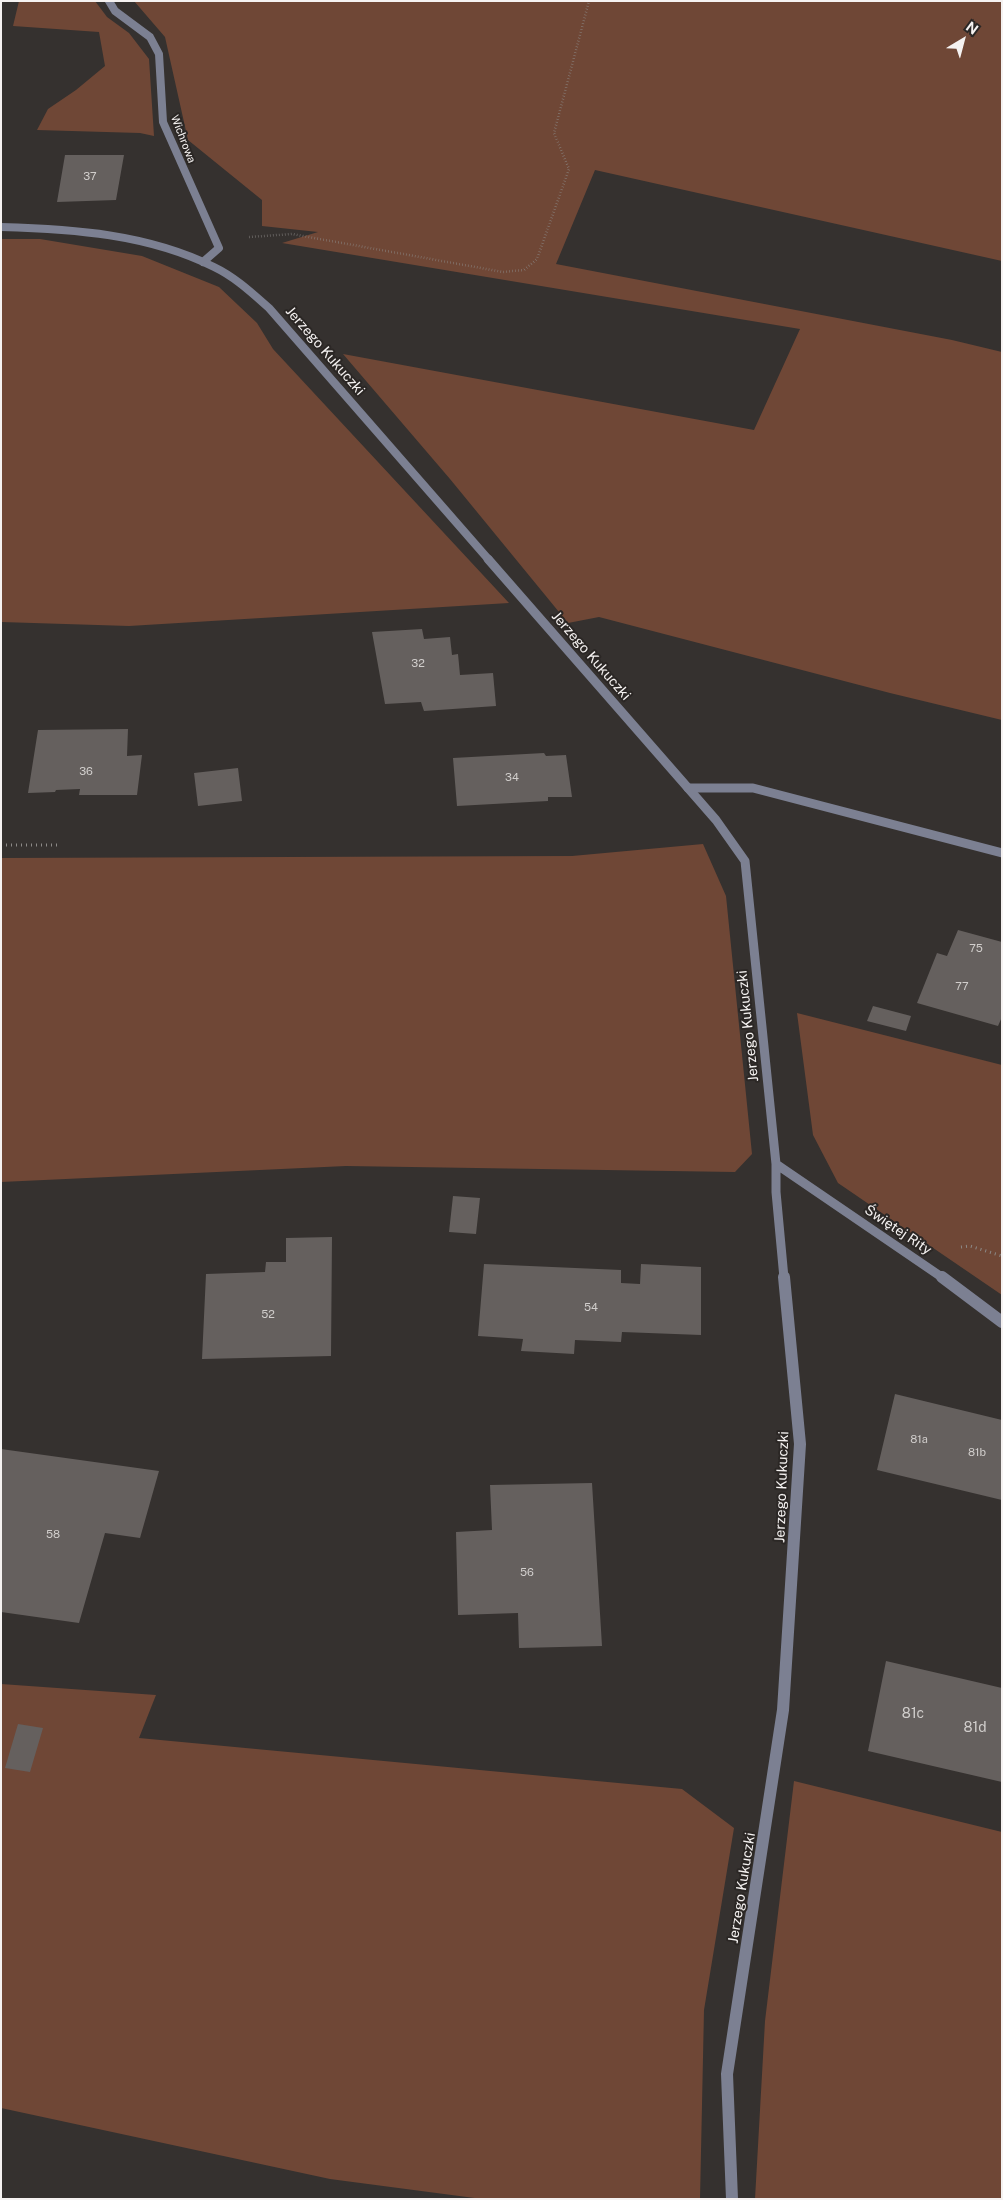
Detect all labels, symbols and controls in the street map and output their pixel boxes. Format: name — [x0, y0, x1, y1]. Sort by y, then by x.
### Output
north arrow — [938, 15, 988, 65]
text: N — [963, 18, 981, 38]
street label: Wichrowa — [168, 113, 198, 165]
house number: 37 — [83, 170, 97, 184]
street label: Jerzego Kukuczki — [282, 303, 368, 399]
street label: Jerzego Kukuczki — [548, 608, 634, 704]
house number: 32 — [411, 657, 425, 671]
house number: 36 — [79, 765, 93, 779]
house number: 34 — [505, 771, 519, 785]
house number: 75 — [969, 942, 983, 956]
street label: Jerzego Kukuczki — [734, 969, 762, 1083]
house number: 77 — [955, 980, 969, 994]
street label: Świętej Rity — [861, 1201, 935, 1259]
house number: 54 — [584, 1301, 598, 1315]
house number: 52 — [261, 1308, 275, 1322]
street label: Jerzego Kukuczki — [772, 1431, 792, 1543]
house number: 81a — [910, 1433, 928, 1447]
house number: 81b — [968, 1446, 986, 1460]
house number: 58 — [46, 1528, 60, 1542]
house number: 56 — [520, 1566, 534, 1580]
house number: 81c — [902, 1706, 924, 1722]
house number: 81d — [963, 1720, 987, 1736]
street label: Jerzego Kukuczki — [725, 1831, 759, 1945]

